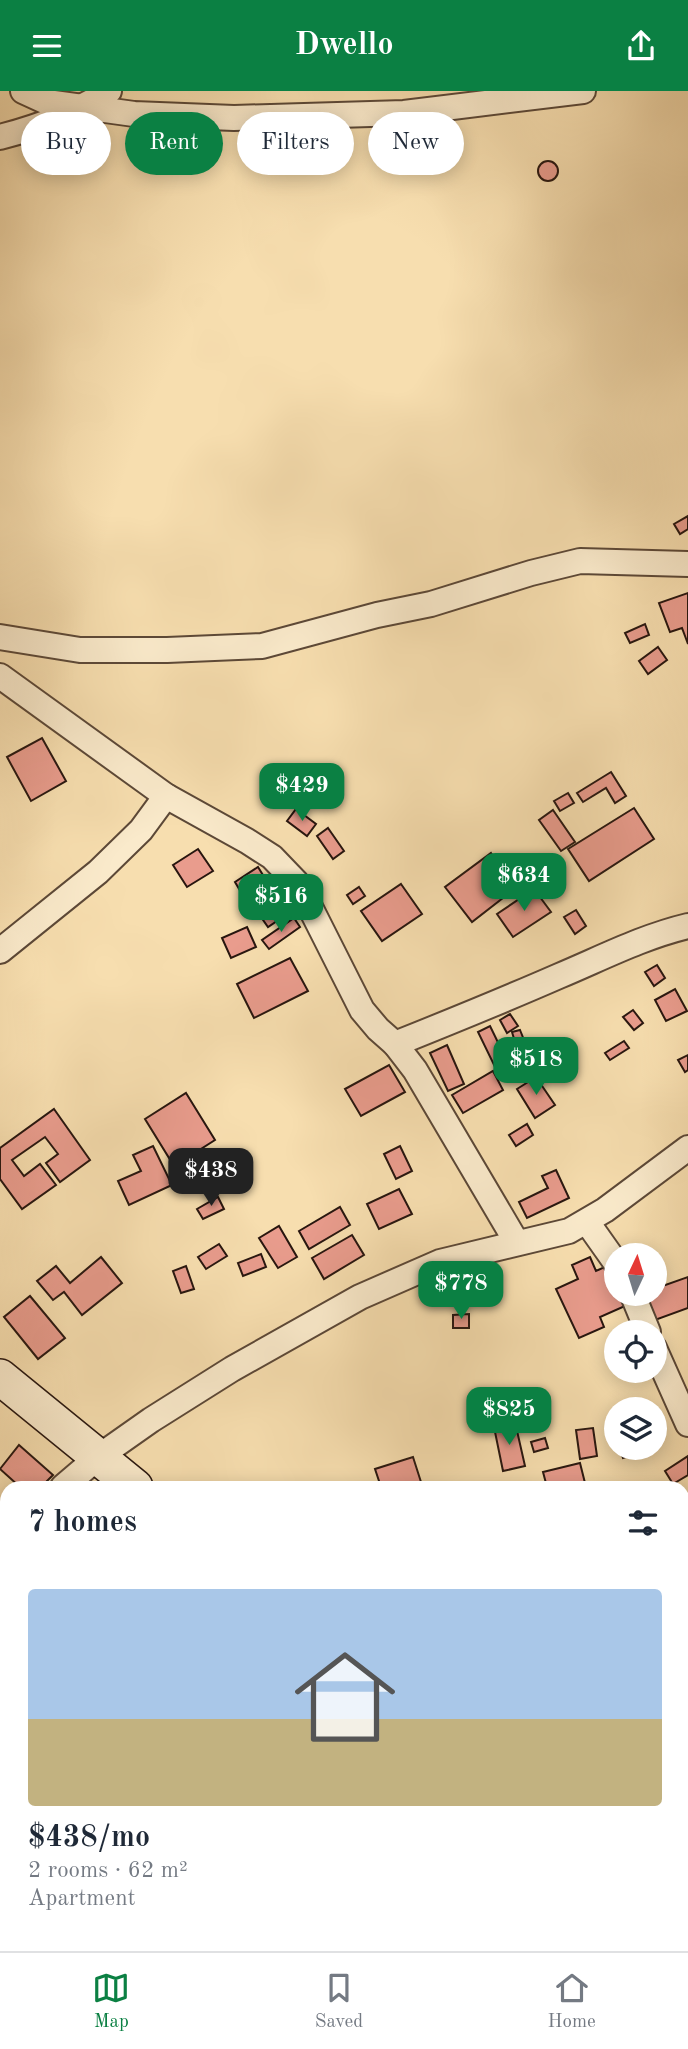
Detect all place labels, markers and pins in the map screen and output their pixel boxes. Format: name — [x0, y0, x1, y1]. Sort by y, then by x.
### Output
pin: $429 — [261, 763, 343, 823]
pin: $634 — [483, 853, 565, 913]
pin: $516 — [240, 875, 322, 934]
pin: $518 — [495, 1037, 577, 1097]
pin: $438 — [170, 1149, 252, 1208]
pin: $778 — [420, 1261, 502, 1321]
pin: $825 — [468, 1387, 550, 1447]

